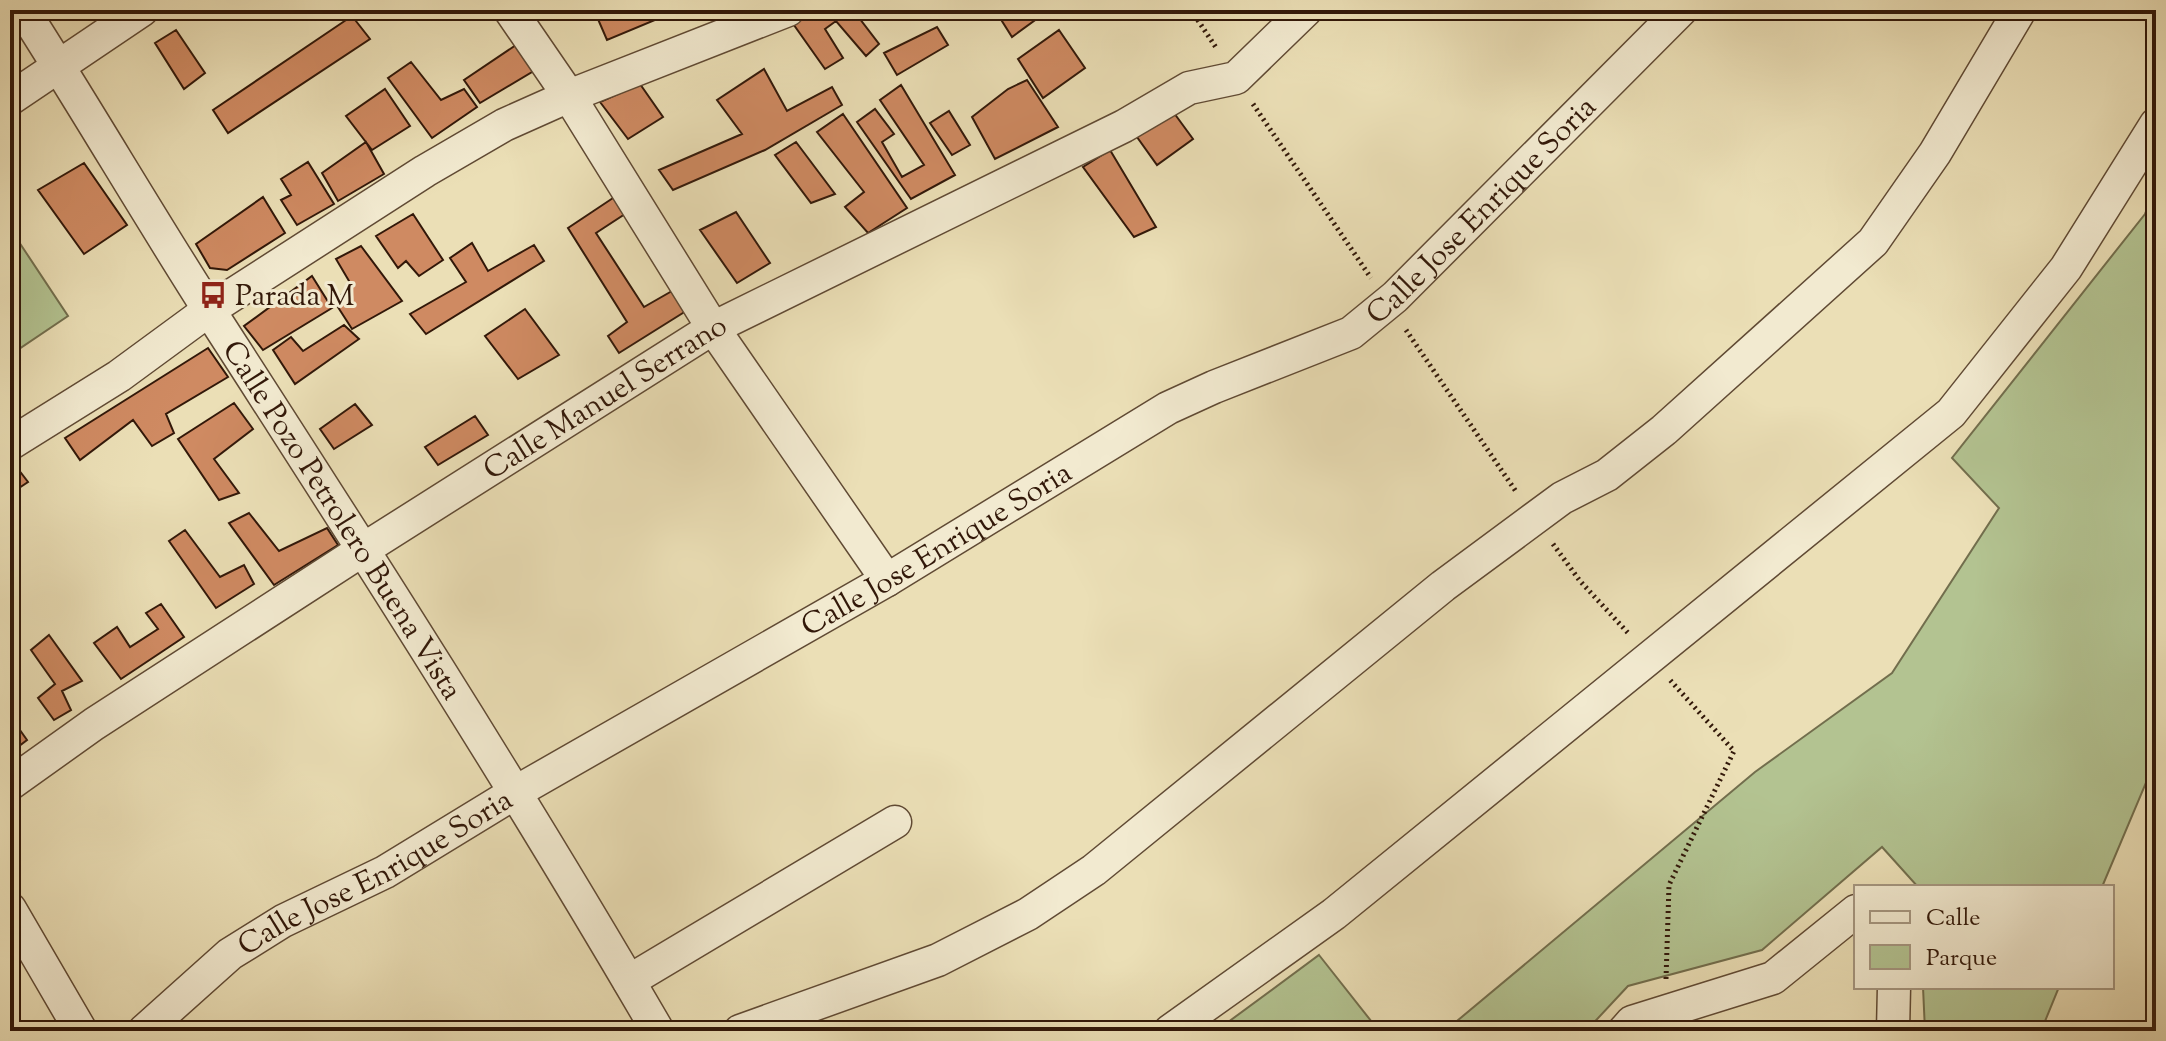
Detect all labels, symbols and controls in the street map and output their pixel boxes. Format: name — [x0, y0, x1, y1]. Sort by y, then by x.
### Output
street label: Calle Jose Enrique Soria — [1358, 88, 1607, 336]
place label: Parada M — [235, 276, 354, 319]
bus stop icon: Parada M — [198, 280, 228, 310]
street label: Calle Manuel Serrano — [476, 305, 735, 492]
street label: Calle Pozo Petrolero Buena Vista — [210, 333, 472, 709]
street label: Calle Jose Enrique Soria — [794, 453, 1081, 649]
street label: Calle Jose Enrique Soria — [230, 780, 522, 968]
legend — [1854, 885, 2114, 989]
text: Calle — [1926, 902, 1980, 936]
text: Parque — [1926, 942, 1997, 976]

